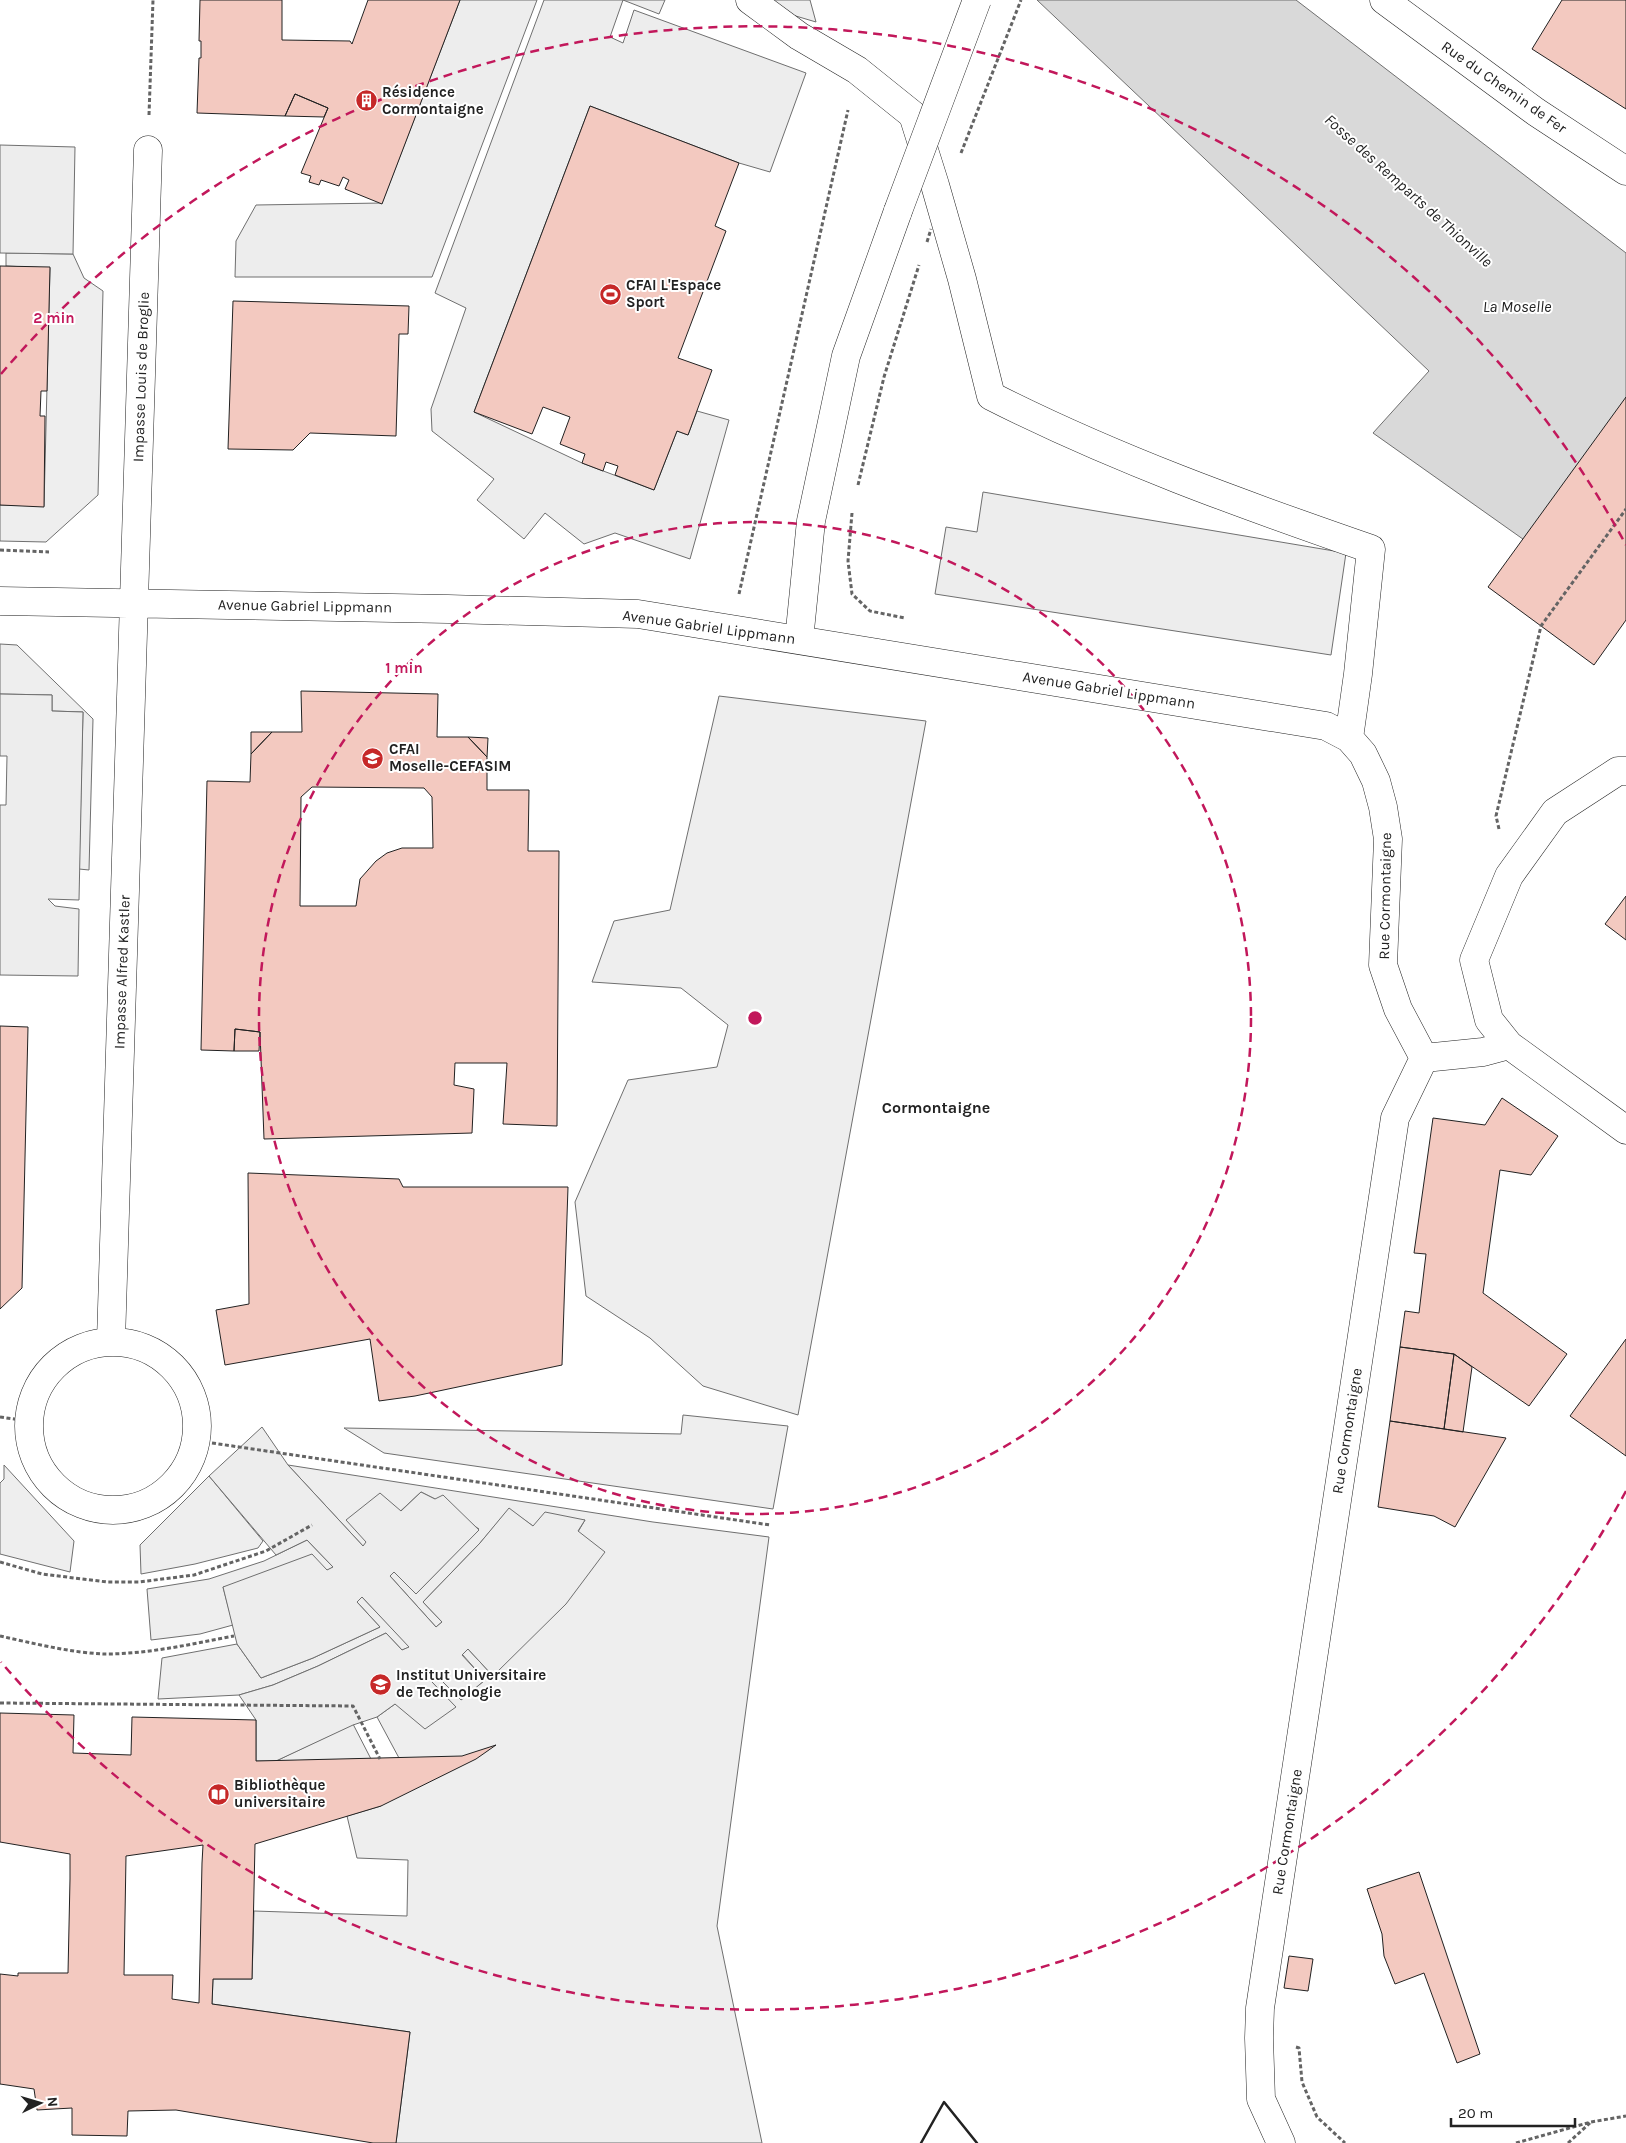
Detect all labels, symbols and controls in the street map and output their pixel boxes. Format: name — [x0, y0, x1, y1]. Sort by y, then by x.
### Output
street label: Rue du Chemin de Fer — [1438, 37, 1571, 137]
place label: Résidence Cormontaigne — [382, 83, 484, 118]
building icon: Résidence Cormontaigne — [354, 89, 378, 113]
water label: Fosse des Remparts de Thionville — [1321, 110, 1497, 271]
place label: CFAI L'Espace Sport — [626, 276, 721, 311]
sports icon: CFAI L'Espace Sport — [598, 282, 622, 306]
street label: Impasse Louis de Broglie — [129, 292, 153, 462]
water label: La Moselle — [1483, 297, 1552, 316]
text: 2 min — [33, 309, 75, 327]
street label: Avenue Gabriel Lippmann — [218, 595, 392, 617]
street label: Avenue Gabriel Lippmann — [621, 606, 797, 648]
text: 1 min — [385, 659, 423, 677]
street label: Avenue Gabriel Lippmann — [1021, 667, 1197, 713]
place label: CFAI Moselle-CEFASIM — [389, 740, 511, 775]
school or university icon: CFAI Moselle-CEFASIM — [361, 746, 385, 770]
street label: Rue Cormontaigne — [1375, 832, 1395, 960]
street label: Impasse Alfred Kastler — [110, 894, 134, 1049]
centre of rings — [746, 1009, 764, 1027]
district label: Cormontaigne — [882, 1098, 990, 1117]
street label: Rue Cormontaigne — [1328, 1367, 1366, 1495]
place label: Institut Universitaire de Technologie — [396, 1666, 546, 1701]
school or university icon: Institut Universitaire de Technologie — [368, 1672, 392, 1696]
street label: Rue Cormontaigne — [1268, 1768, 1306, 1896]
place label: Bibliothèque universitaire — [234, 1776, 326, 1811]
library icon: Bibliothèque universitaire — [206, 1782, 230, 1806]
north arrow — [15, 2078, 65, 2128]
text: N — [44, 2096, 61, 2108]
scale bar — [1451, 2096, 1575, 2128]
text: 20 m — [1458, 2104, 1493, 2122]

